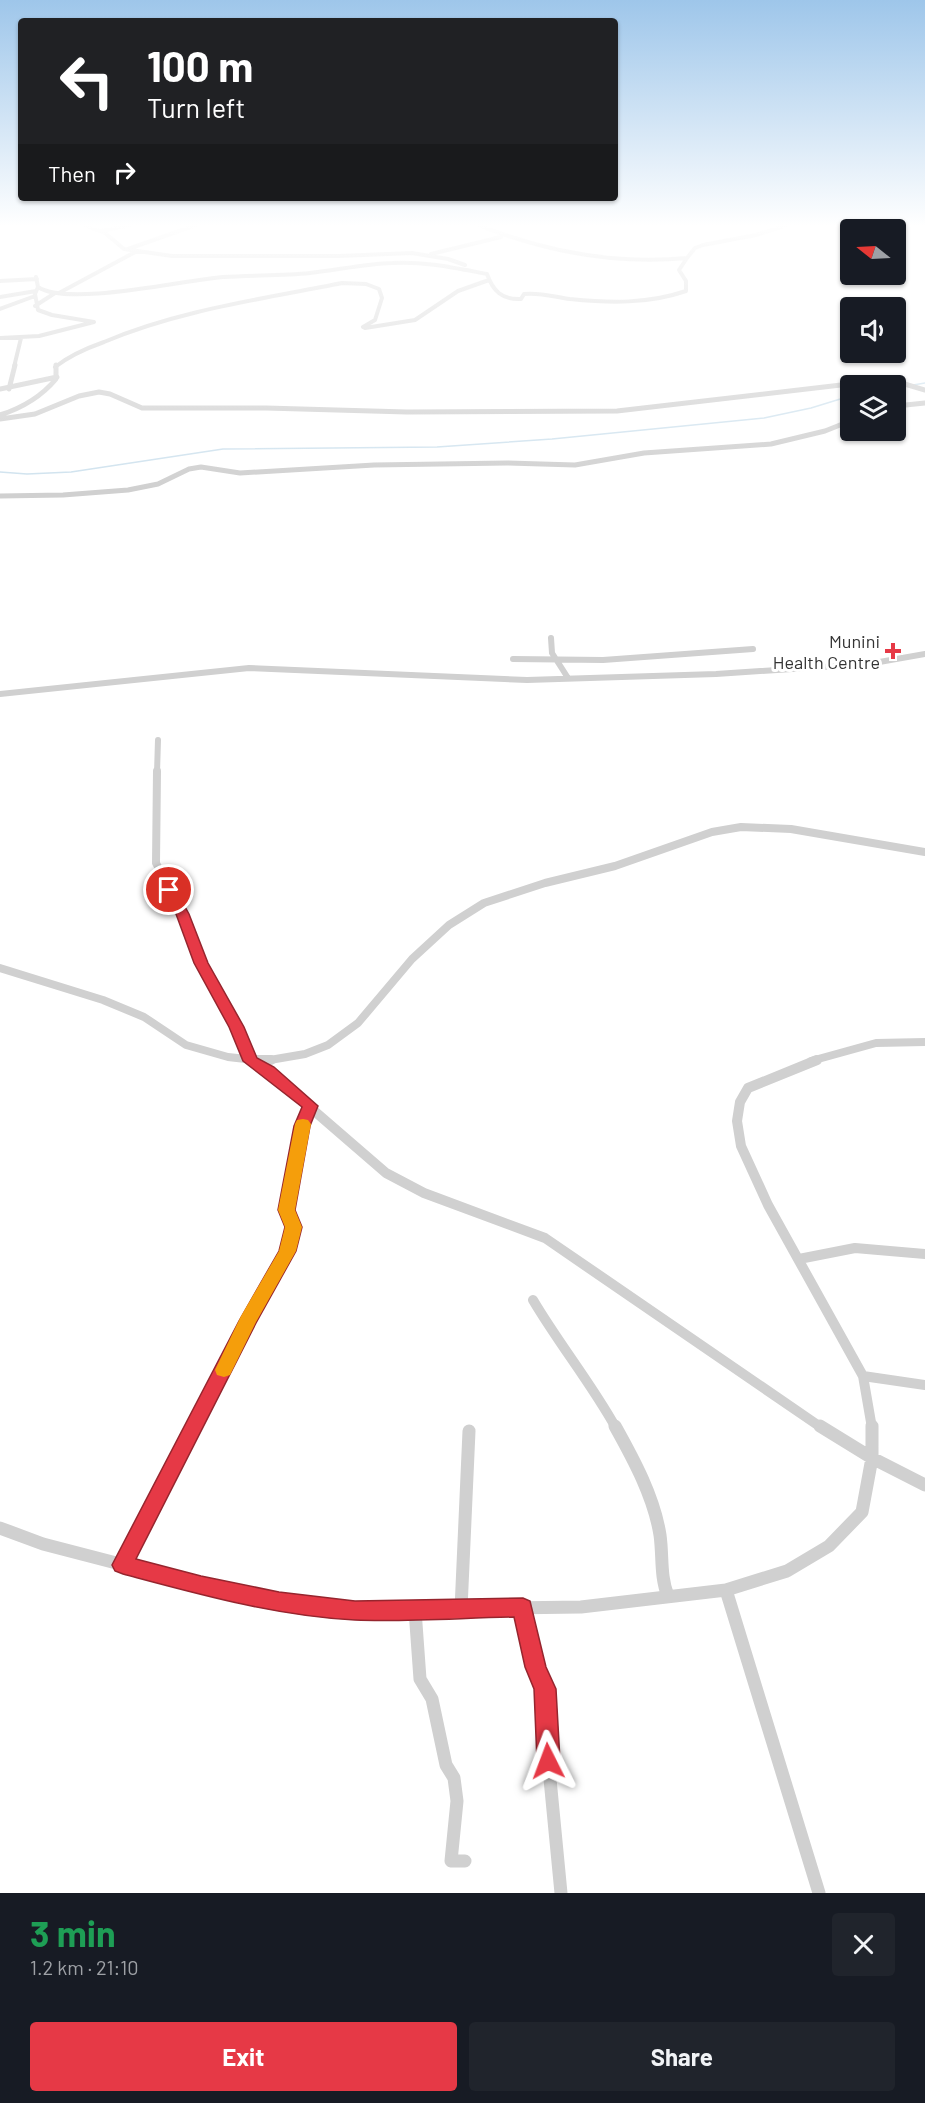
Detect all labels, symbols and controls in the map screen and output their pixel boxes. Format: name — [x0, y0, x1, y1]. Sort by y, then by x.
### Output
text: 100 m — [147, 40, 253, 90]
icon: left — [48, 42, 126, 120]
text: Turn left — [147, 91, 245, 123]
icon: right — [108, 156, 141, 189]
text: Then — [48, 160, 96, 186]
north arrow — [840, 219, 906, 285]
map controls — [840, 219, 906, 441]
button: sound — [840, 297, 906, 363]
button: layers — [840, 375, 906, 441]
place label: Munini Health Centre — [773, 630, 880, 673]
marker: Munini Health Centre — [884, 642, 902, 660]
pin — [143, 864, 194, 915]
icon: arrive — [152, 873, 185, 906]
position arrow — [516, 1729, 580, 1793]
text: 3 min — [30, 1911, 116, 1954]
button: close — [832, 1913, 895, 1976]
text: 1.2 km · 21:10 — [30, 1955, 139, 1979]
button: Exit — [30, 2022, 457, 2091]
button: Share — [469, 2022, 895, 2091]

